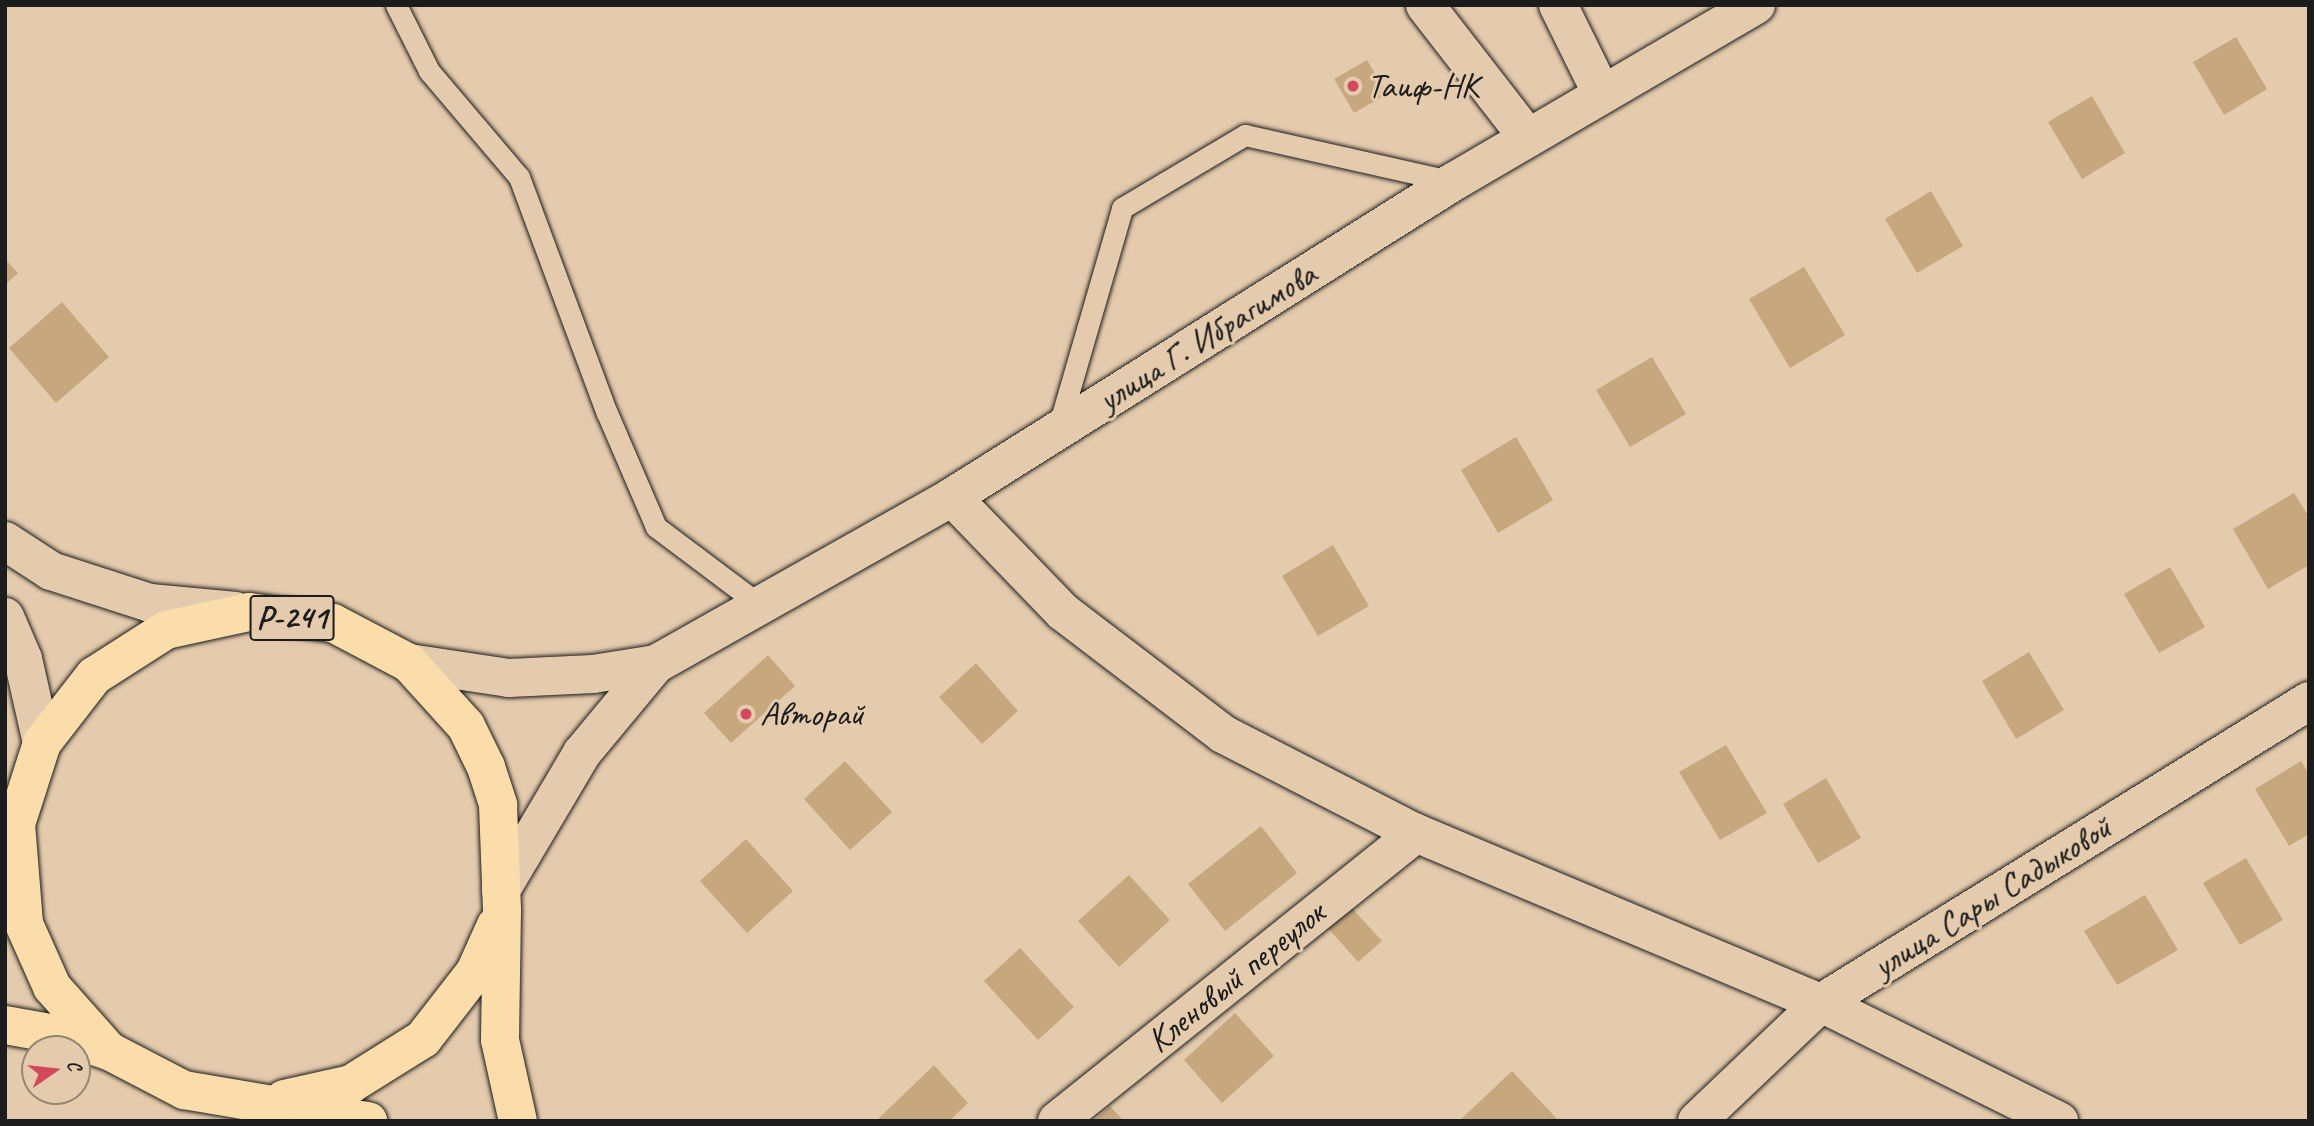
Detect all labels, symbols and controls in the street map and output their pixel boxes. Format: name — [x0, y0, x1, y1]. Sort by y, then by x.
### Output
place label: Таиф-НК — [1367, 65, 1478, 107]
marker: Таиф-НК — [1345, 78, 1361, 94]
street label: улица Г. Ибрагимова — [1090, 253, 1324, 421]
road number: Р-241 — [248, 589, 336, 648]
place label: Авторай — [760, 693, 864, 735]
marker: Авторай — [738, 706, 754, 722]
street label: улица Сары Садыковой — [1866, 807, 2118, 987]
street label: Кленовый переулок — [1139, 892, 1333, 1062]
north arrow — [21, 1035, 91, 1105]
text: С — [62, 1058, 87, 1073]

